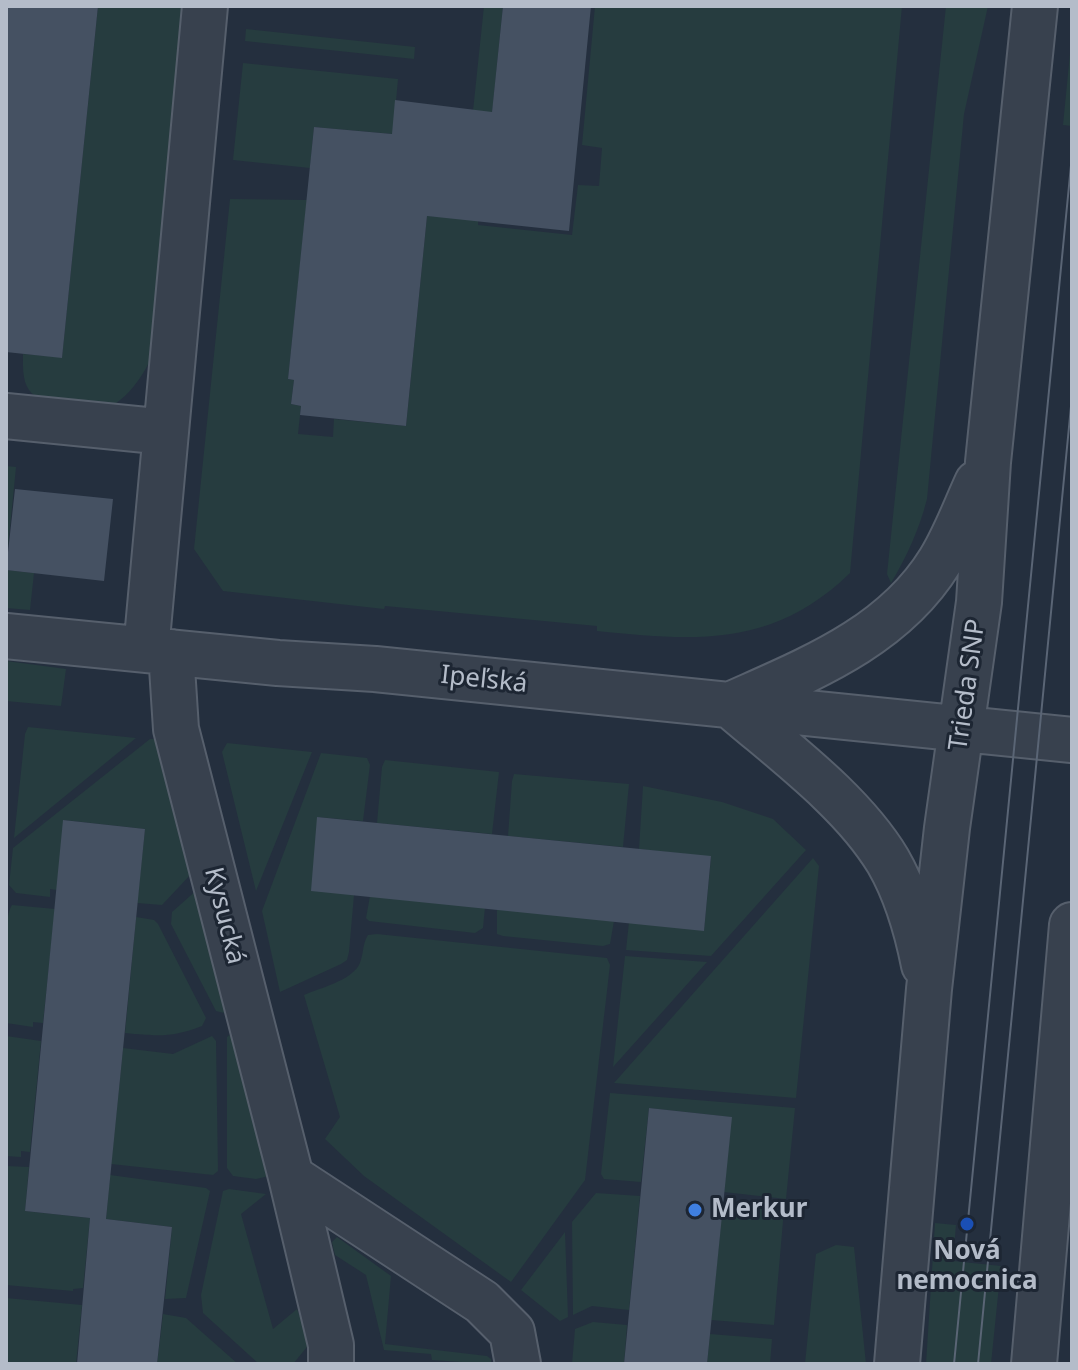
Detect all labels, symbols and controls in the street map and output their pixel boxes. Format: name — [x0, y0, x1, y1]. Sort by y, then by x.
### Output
street label: Trieda SNP — [943, 617, 993, 753]
street label: Ipeľská — [439, 660, 529, 700]
street label: Kysucká — [197, 864, 251, 968]
place label: Merkur — [711, 1194, 807, 1226]
marker: Merkur — [686, 1201, 704, 1219]
marker: Nová nemocnica — [958, 1215, 976, 1233]
place label: Nová nemocnica — [896, 1236, 1038, 1298]

